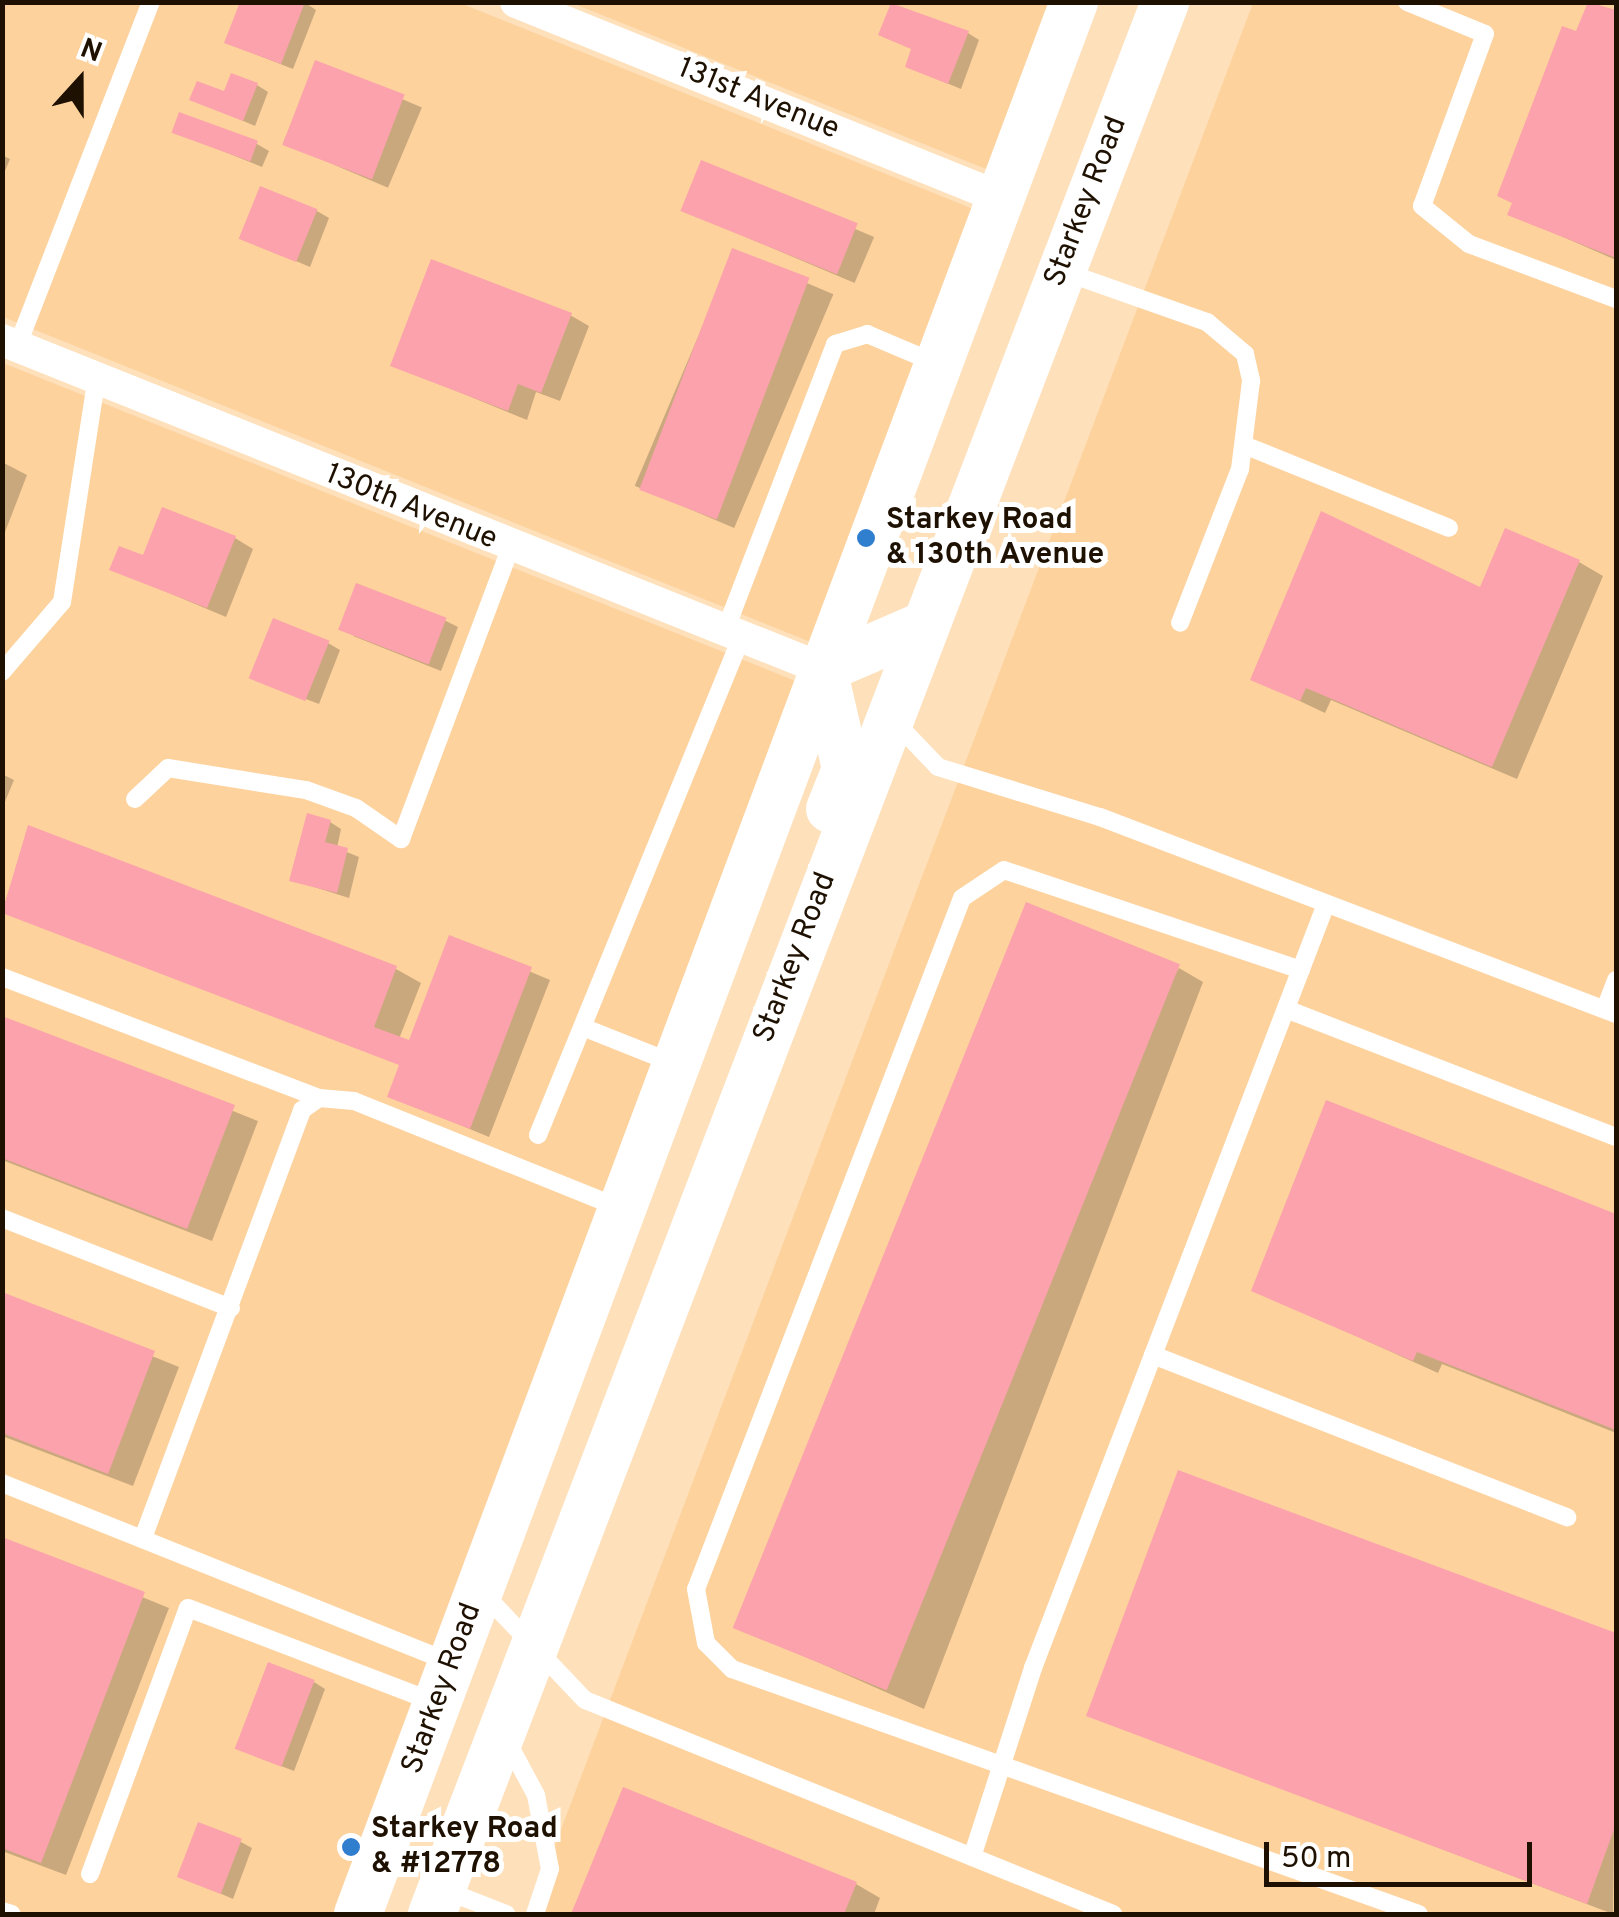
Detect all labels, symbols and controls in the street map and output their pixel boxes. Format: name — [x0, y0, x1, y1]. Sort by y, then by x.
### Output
north arrow — [30, 30, 130, 130]
text: N — [75, 32, 107, 72]
street label: 131st Avenue — [671, 51, 845, 149]
street label: Starkey Road — [1038, 112, 1136, 292]
street label: 130th Avenue — [319, 457, 503, 559]
place label: Starkey Road & 130th Avenue — [886, 503, 1105, 574]
marker: Starkey Road & 130th Avenue — [855, 527, 877, 549]
street label: Starkey Road — [747, 868, 845, 1048]
street label: Starkey Road — [395, 1599, 491, 1779]
place label: Starkey Road & #12778 — [371, 1812, 558, 1882]
scale bar — [1269, 1822, 1536, 1884]
marker: Starkey Road & #12778 — [340, 1836, 362, 1858]
text: 50 m — [1281, 1841, 1351, 1878]

